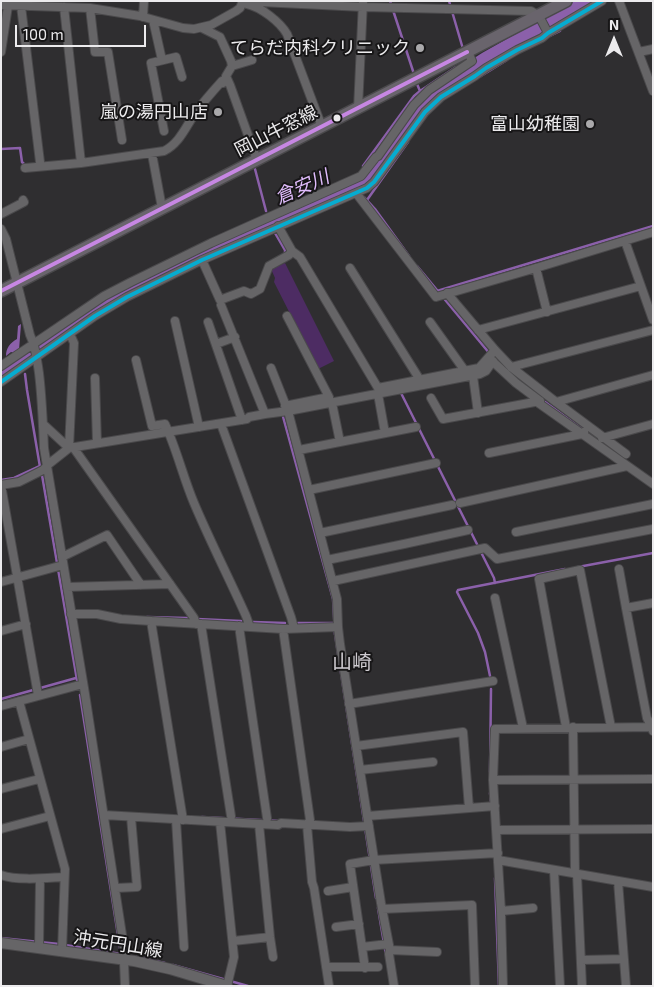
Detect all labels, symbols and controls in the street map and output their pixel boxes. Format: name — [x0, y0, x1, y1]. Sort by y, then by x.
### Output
scale bar — [18, 15, 149, 47]
north arrow — [589, 15, 639, 65]
text: N — [609, 16, 619, 33]
text: 100 m — [23, 25, 64, 43]
place label: てらだ内科クリニック — [230, 37, 410, 59]
marker: てらだ内科クリニック — [414, 42, 426, 54]
place label: 嵐の湯円山店 — [100, 101, 208, 123]
street label: 岡山牛窓線 — [231, 101, 321, 161]
marker: 嵐の湯円山店 — [212, 106, 224, 118]
unlabelled marker — [332, 113, 342, 123]
place label: 富山幼稚園 — [490, 113, 580, 135]
marker: 富山幼稚園 — [584, 118, 596, 130]
water label: 倉安川 — [271, 165, 333, 209]
district label: 山崎 — [332, 650, 372, 674]
street label: 沖元円山線 — [72, 926, 164, 962]

